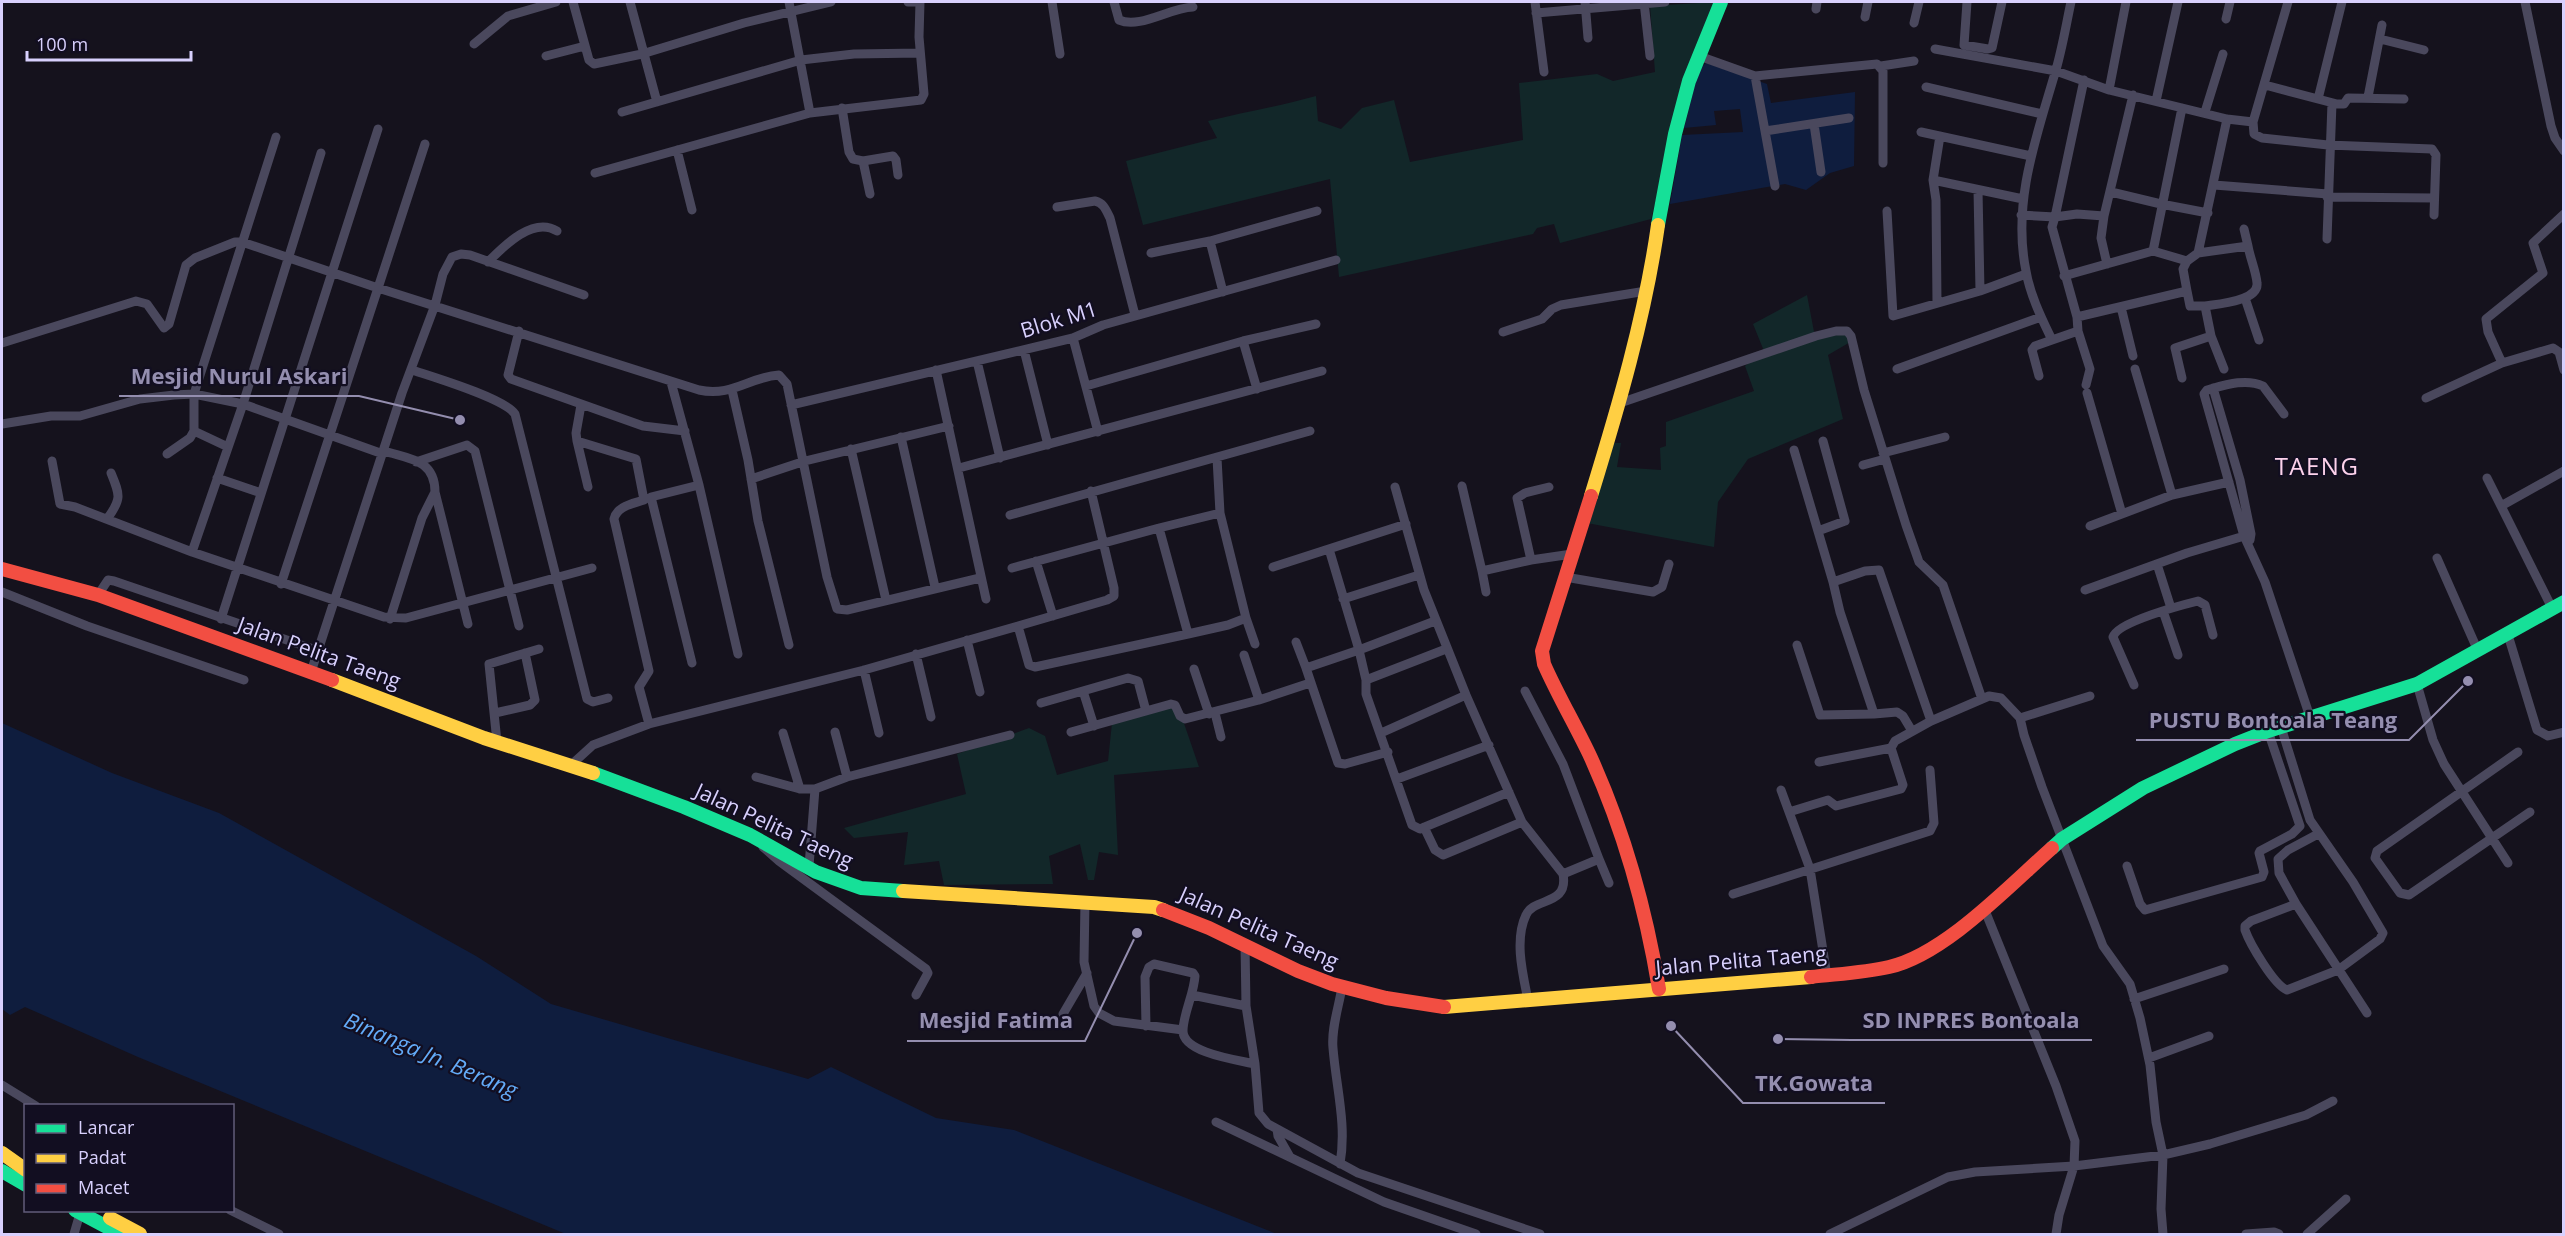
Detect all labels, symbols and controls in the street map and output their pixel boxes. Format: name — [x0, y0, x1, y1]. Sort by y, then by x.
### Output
scale bar — [27, 24, 190, 62]
text: 100 m — [36, 32, 88, 56]
street label: Blok M1 — [1017, 294, 1101, 344]
callout: Mesjid Nurul Askari — [119, 356, 359, 396]
text: Mesjid Nurul Askari — [131, 360, 347, 390]
district label: TAENG — [2275, 449, 2359, 482]
street label: Jalan Pelita Taeng — [232, 609, 405, 695]
callout: PUSTU Bontoala Teang — [2136, 700, 2409, 740]
text: PUSTU Bontoala Teang — [2149, 704, 2398, 734]
street label: Jalan Pelita Taeng — [689, 775, 858, 874]
street label: Jalan Pelita Taeng — [1174, 879, 1343, 975]
street label: Jalan Pelita Taeng — [1652, 939, 1828, 982]
callout: SD INPRES Bontoala — [1851, 1000, 2092, 1040]
callout: Mesjid Fatima — [907, 1001, 1085, 1041]
water label: Binanga Jn. Berang — [340, 1004, 524, 1105]
text: Mesjid Fatima — [919, 1004, 1073, 1034]
text: SD INPRES Bontoala — [1862, 1004, 2080, 1034]
callout: TK.Gowata — [1743, 1063, 1885, 1103]
text: TK.Gowata — [1755, 1067, 1873, 1097]
legend — [24, 1104, 234, 1212]
text: Lancar — [78, 1115, 135, 1139]
text: Padat — [78, 1145, 126, 1169]
text: Macet — [78, 1175, 129, 1199]

